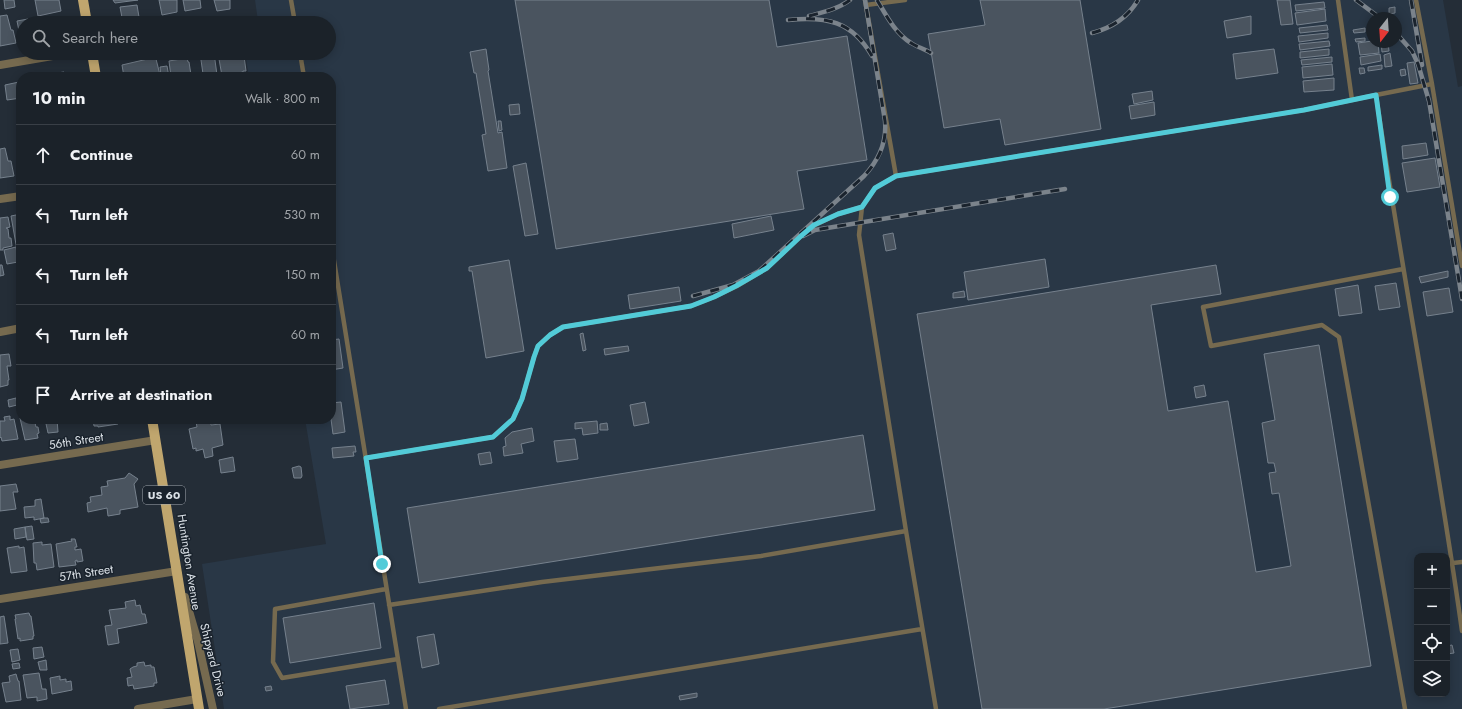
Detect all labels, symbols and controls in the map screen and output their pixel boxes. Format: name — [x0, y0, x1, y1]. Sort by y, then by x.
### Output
north arrow — [1366, 12, 1402, 48]
search box — [16, 16, 336, 60]
icon: search — [30, 27, 52, 49]
text: Search here — [62, 27, 138, 49]
text: 10 min — [32, 86, 85, 110]
text: Walk · 800 m — [245, 89, 320, 108]
icon: ahead — [32, 144, 54, 166]
text: Continue — [70, 144, 133, 166]
text: 60 m — [291, 145, 320, 164]
route start — [1381, 188, 1399, 206]
icon: left — [32, 204, 54, 226]
text: Turn left — [70, 204, 128, 226]
text: 530 m — [284, 205, 320, 224]
icon: left — [32, 264, 54, 286]
text: Turn left — [70, 264, 128, 286]
text: 150 m — [285, 265, 320, 284]
icon: left — [32, 324, 54, 346]
text: Turn left — [70, 324, 128, 346]
text: 60 m — [291, 325, 320, 344]
icon: arrive — [32, 384, 54, 406]
text: Arrive at destination — [70, 384, 212, 406]
street label: 56th Street — [47, 428, 105, 454]
road number: US 60 — [143, 486, 185, 504]
street label: Huntington Avenue — [173, 513, 205, 611]
map controls — [1414, 553, 1450, 697]
button: + — [1414, 553, 1450, 589]
route end — [373, 555, 391, 573]
street label: 57th Street — [58, 560, 114, 586]
button: − — [1414, 589, 1450, 625]
street label: Shipyard Drive — [195, 621, 231, 699]
button: locate — [1414, 625, 1450, 661]
button: layers — [1414, 661, 1450, 697]

